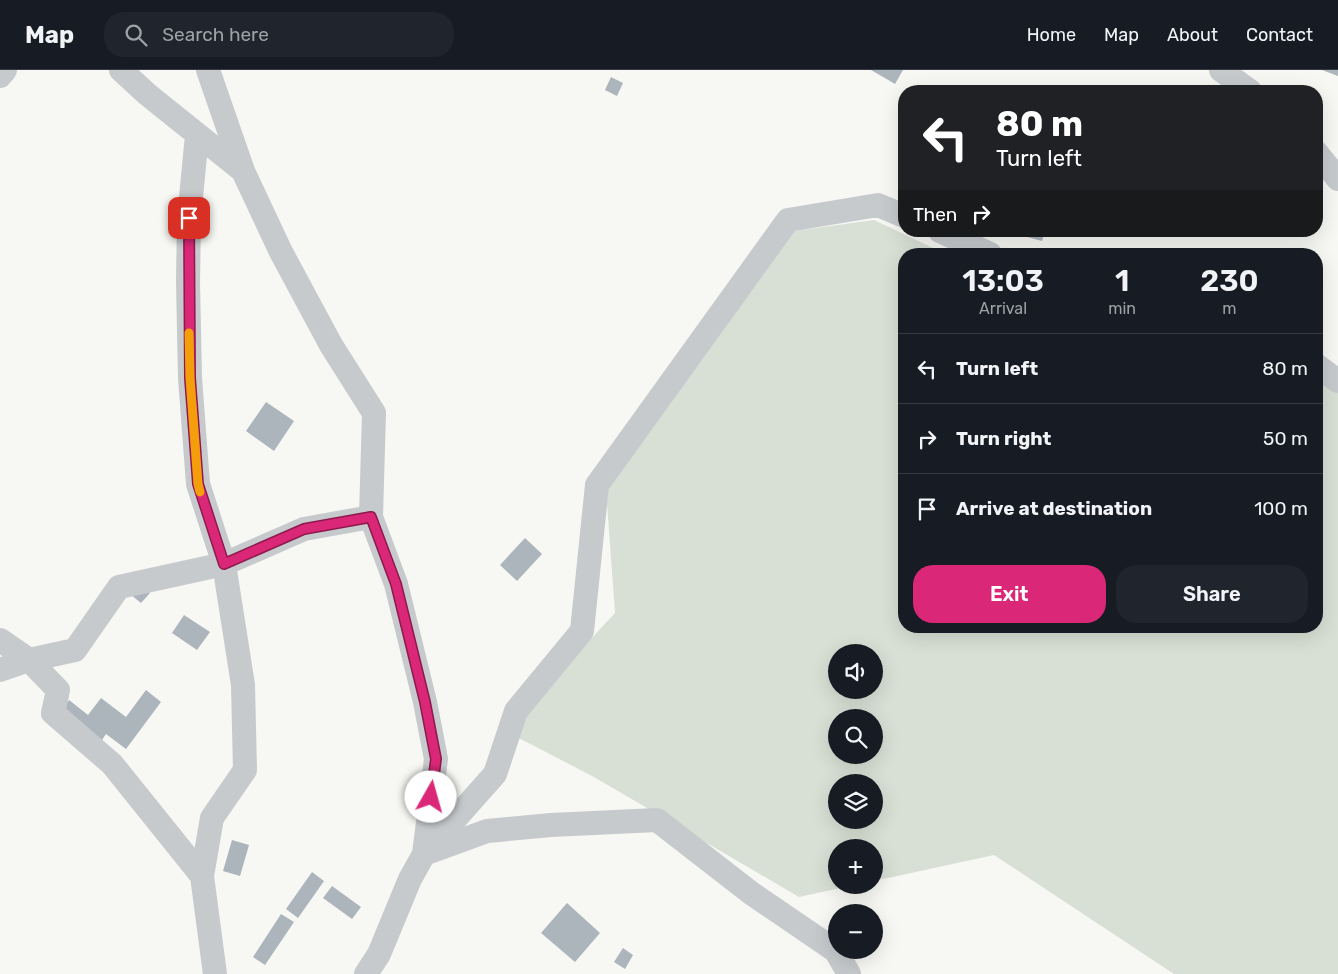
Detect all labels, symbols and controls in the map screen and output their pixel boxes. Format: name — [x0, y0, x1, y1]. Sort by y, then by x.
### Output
search box — [104, 12, 454, 57]
text: Map — [25, 21, 74, 49]
icon: search — [122, 21, 150, 49]
text: Search here — [162, 23, 269, 46]
text: Home — [1027, 24, 1076, 46]
text: Map — [1104, 24, 1139, 46]
text: About — [1167, 24, 1218, 46]
text: Contact — [1246, 24, 1313, 46]
text: 80 m — [996, 103, 1083, 145]
icon: left — [913, 105, 978, 170]
text: Turn left — [996, 145, 1082, 172]
pin — [168, 197, 210, 239]
icon: right — [967, 200, 995, 228]
text: Then — [913, 203, 957, 226]
icon: arrive — [175, 204, 203, 232]
text: 13:03 — [962, 263, 1044, 299]
text: 1 — [1115, 263, 1129, 299]
text: 230 — [1200, 263, 1259, 299]
text: Arrival — [979, 299, 1027, 318]
text: min — [1108, 299, 1136, 318]
text: m — [1222, 299, 1237, 318]
icon: left — [913, 355, 941, 383]
text: Turn left — [956, 357, 1038, 380]
text: 80 m — [1262, 357, 1308, 380]
icon: right — [913, 425, 941, 453]
text: Turn right — [956, 427, 1051, 450]
text: 50 m — [1263, 427, 1308, 450]
icon: arrive — [913, 495, 941, 523]
text: Arrive at destination — [956, 497, 1152, 520]
text: 100 m — [1254, 497, 1308, 520]
button: Exit — [913, 565, 1106, 623]
button: Share — [1116, 565, 1308, 623]
map controls — [828, 644, 883, 959]
button: sound — [828, 644, 883, 699]
button: search — [828, 709, 883, 764]
position arrow — [404, 770, 456, 822]
button: layers — [828, 774, 883, 829]
button: + — [828, 839, 883, 894]
button: − — [828, 904, 883, 959]

